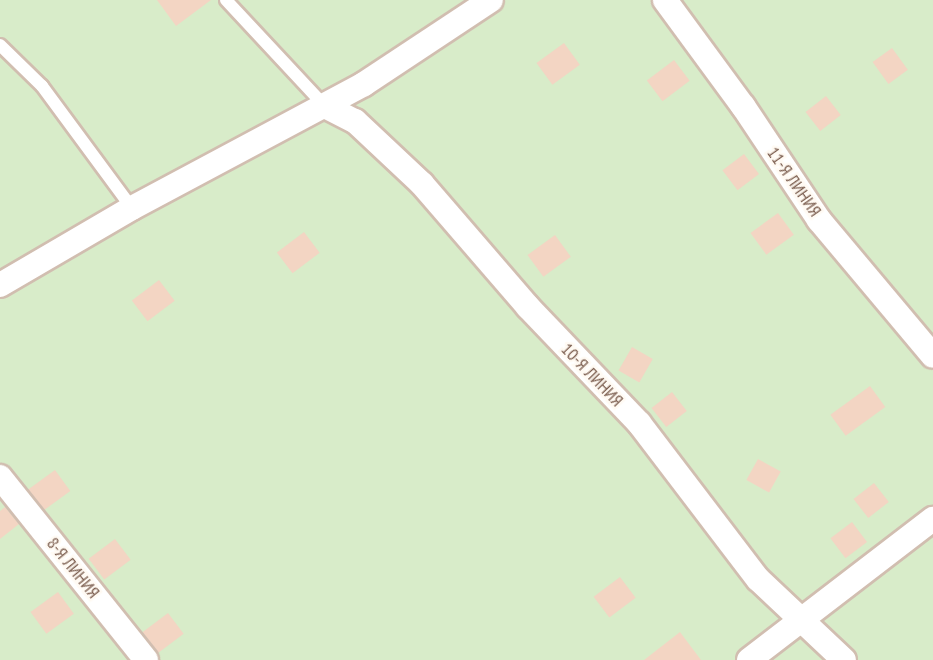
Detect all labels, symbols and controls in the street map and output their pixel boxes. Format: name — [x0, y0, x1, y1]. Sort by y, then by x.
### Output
street label: 11-Я ЛИНИЯ — [762, 143, 826, 221]
street label: 10-Я ЛИНИЯ — [556, 339, 628, 411]
street label: 8-Я ЛИНИЯ — [42, 533, 104, 603]

